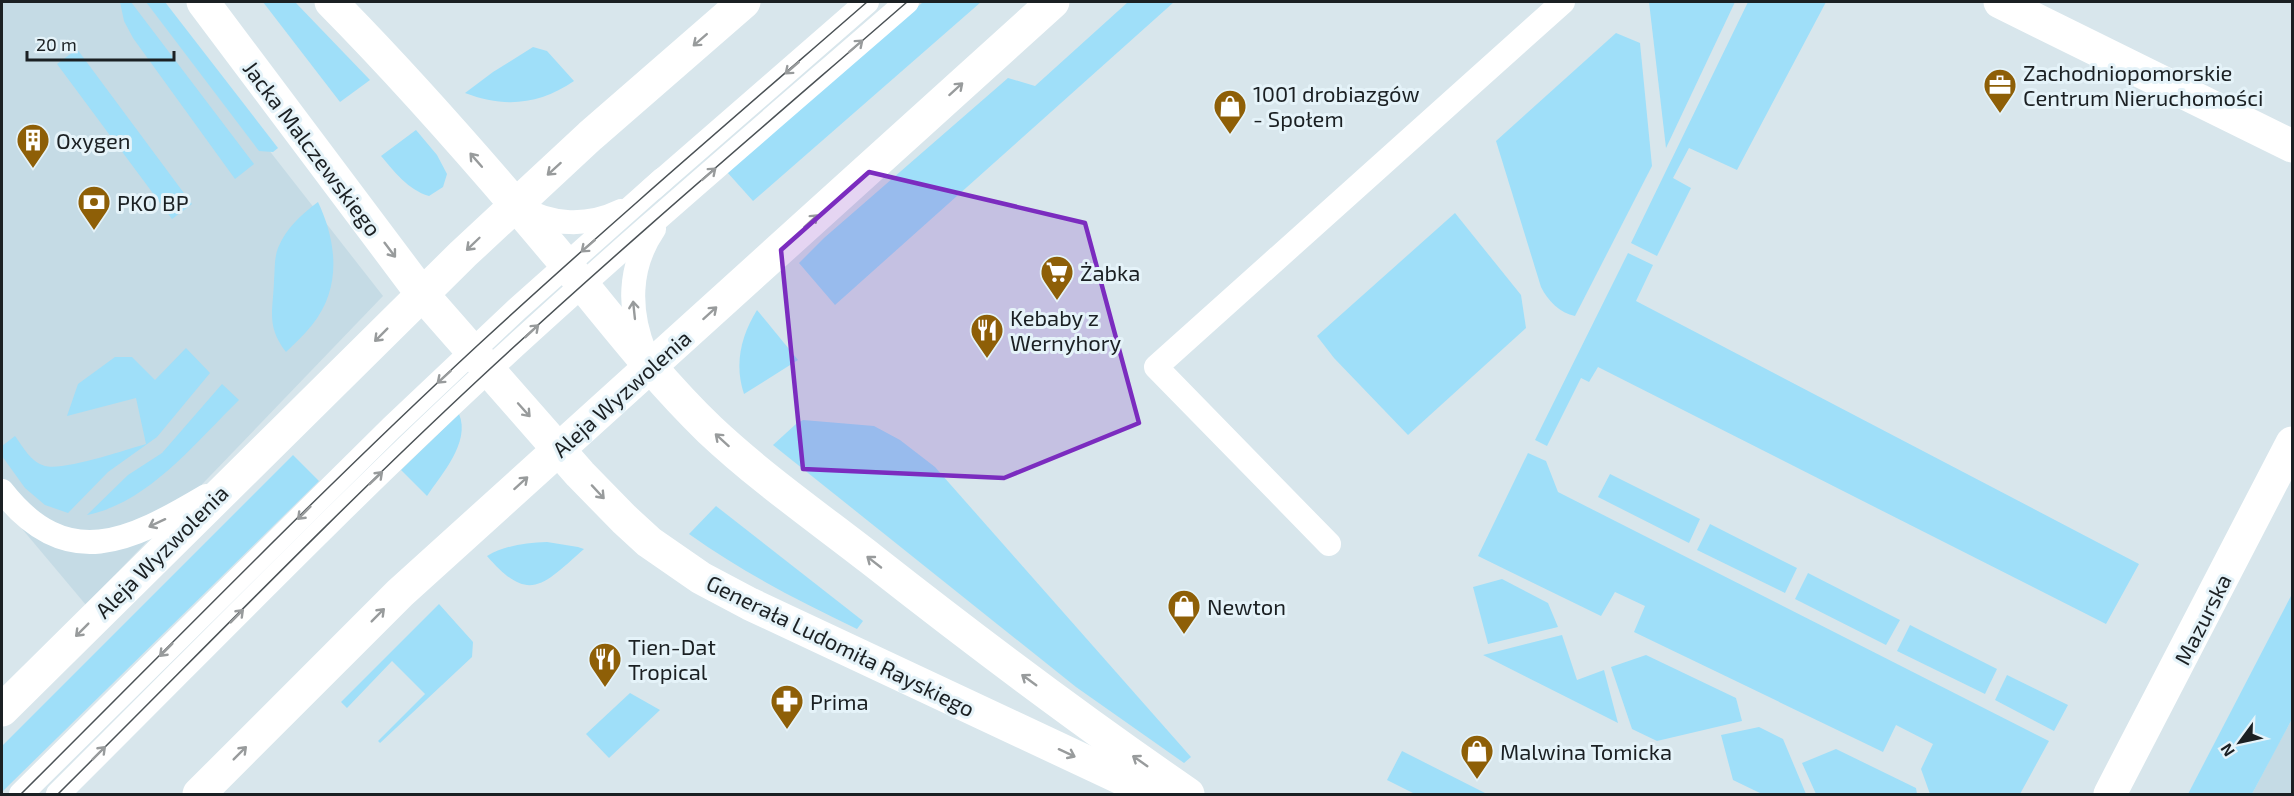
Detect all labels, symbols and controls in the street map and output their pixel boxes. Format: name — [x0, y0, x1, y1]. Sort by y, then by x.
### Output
scale bar — [27, 24, 174, 62]
text: 20 m — [36, 33, 77, 55]
one-way arrow — [693, 33, 708, 47]
one-way arrow — [848, 39, 864, 52]
street label: Jacka Malczewskiego — [239, 55, 387, 241]
place label: Zachodniopomorskie Centrum Nieruchomości — [2023, 59, 2263, 110]
one-way arrow — [785, 61, 800, 75]
office icon: Zachodniopomorskie Centrum Nieruchomości — [1982, 67, 2018, 114]
place label: 1001 drobiazgów - Społem — [1253, 80, 1420, 131]
one-way arrow — [948, 82, 963, 97]
shop icon: 1001 drobiazgów - Społem — [1212, 88, 1248, 135]
building icon: Oxygen — [15, 122, 51, 169]
place label: Oxygen — [56, 127, 131, 153]
one-way arrow — [469, 153, 483, 168]
one-way arrow — [547, 162, 562, 176]
one-way arrow — [702, 167, 717, 181]
bank icon: PKO BP — [76, 184, 112, 231]
place label: PKO BP — [117, 189, 189, 215]
one-way arrow — [803, 214, 818, 228]
one-way arrow — [465, 237, 480, 252]
one-way arrow — [581, 239, 596, 253]
one-way arrow — [383, 242, 396, 258]
supermarket icon: Żabka — [1039, 254, 1075, 301]
place label: Żabka — [1080, 259, 1140, 285]
one-way arrow — [628, 301, 639, 321]
place label: Kebaby z Wernyhory — [1010, 304, 1122, 355]
one-way arrow — [702, 306, 717, 320]
restaurant icon: Kebaby z Wernyhory — [969, 312, 1005, 359]
one-way arrow — [524, 324, 539, 338]
street label: Aleja Wyzwolenia — [546, 324, 696, 463]
one-way arrow — [373, 327, 388, 342]
one-way arrow — [437, 370, 452, 384]
one-way arrow — [517, 402, 531, 417]
one-way arrow — [715, 433, 730, 447]
one-way arrow — [368, 471, 383, 486]
one-way arrow — [514, 476, 529, 490]
street label: Aleja Wyzwolenia — [89, 479, 234, 624]
one-way arrow — [591, 485, 605, 500]
one-way arrow — [297, 505, 312, 520]
one-way arrow — [148, 517, 166, 529]
one-way arrow — [866, 556, 882, 569]
street label: Generała Ludomiła Rayskiego — [703, 569, 979, 721]
street label: Mazurska — [2168, 569, 2236, 669]
shop icon: Newton — [1166, 588, 1202, 635]
place label: Newton — [1207, 593, 1286, 619]
one-way arrow — [370, 607, 385, 622]
one-way arrow — [230, 608, 245, 623]
one-way arrow — [74, 623, 89, 638]
place label: Tien-Dat Tropical — [628, 633, 716, 684]
restaurant icon: Tien-Dat Tropical — [587, 641, 623, 688]
one-way arrow — [158, 643, 173, 658]
one-way arrow — [1022, 674, 1038, 686]
pharmacy icon: Prima — [769, 683, 805, 730]
place label: Prima — [810, 688, 869, 714]
north arrow — [2210, 712, 2270, 772]
shop icon: Malwina Tomicka — [1459, 733, 1495, 780]
place label: Malwina Tomicka — [1500, 738, 1672, 764]
text: N — [2216, 740, 2238, 760]
one-way arrow — [92, 746, 107, 761]
one-way arrow — [233, 746, 248, 760]
one-way arrow — [1057, 748, 1075, 760]
one-way arrow — [1133, 755, 1149, 767]

